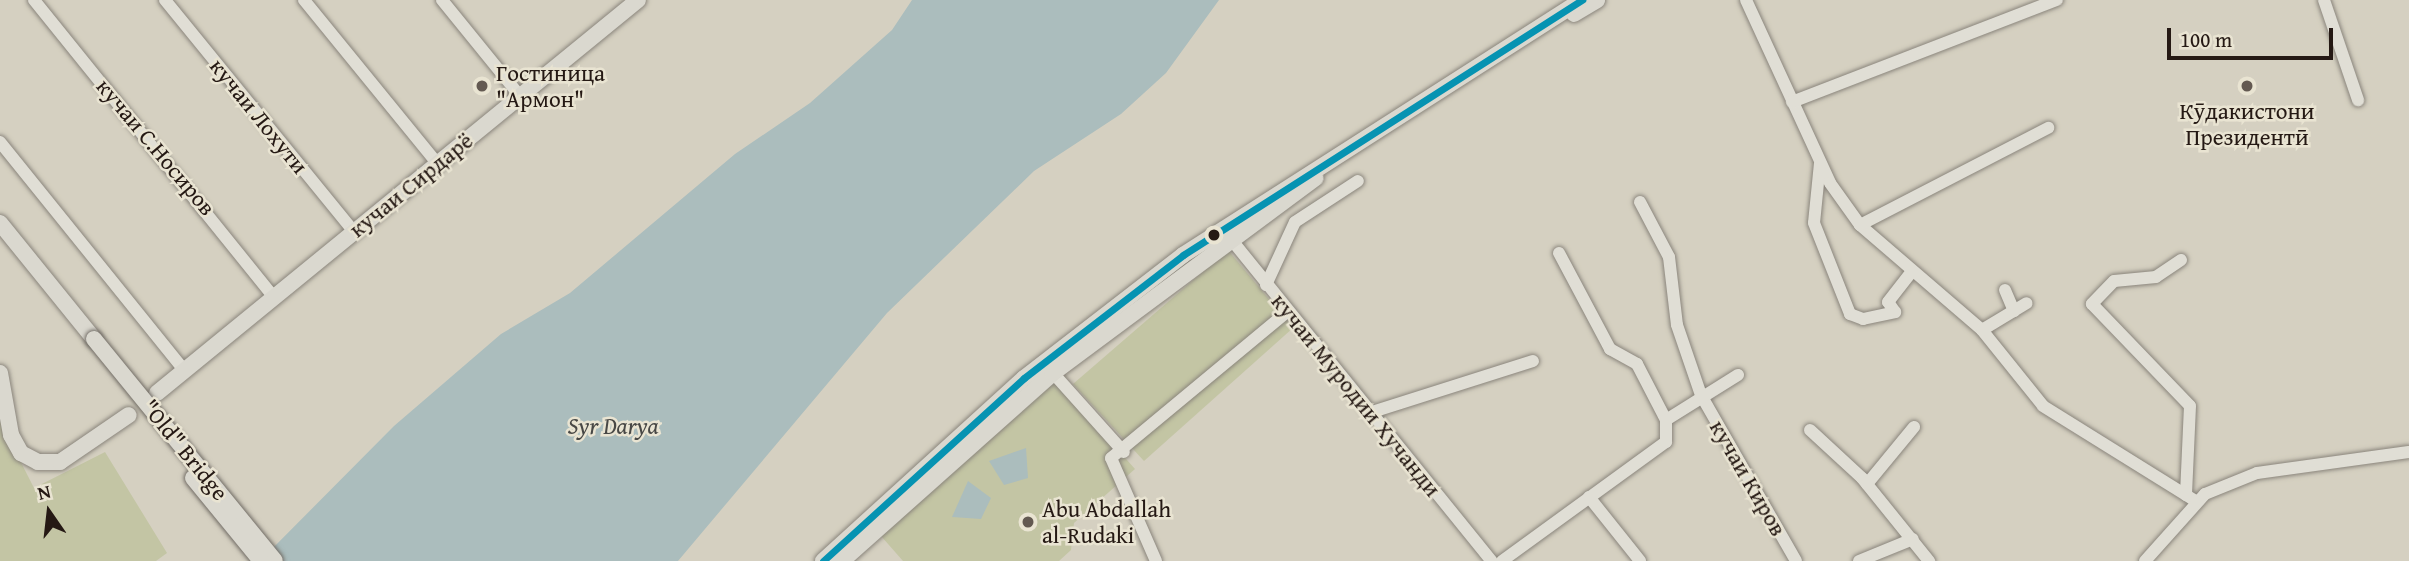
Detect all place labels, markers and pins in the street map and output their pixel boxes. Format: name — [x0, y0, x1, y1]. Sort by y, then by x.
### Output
place label: Гостиница "Армон" — [496, 59, 605, 113]
marker: Гостиница "Армон" — [474, 78, 490, 94]
marker: Кӯдакистони Президентӣ — [2239, 78, 2255, 94]
place label: Кӯдакистони Президентӣ — [2179, 97, 2315, 151]
unlabelled marker — [1207, 228, 1221, 242]
place label: Abu Abdallah al-Rudaki — [1042, 495, 1171, 549]
marker: Abu Abdallah al-Rudaki — [1020, 514, 1036, 530]

